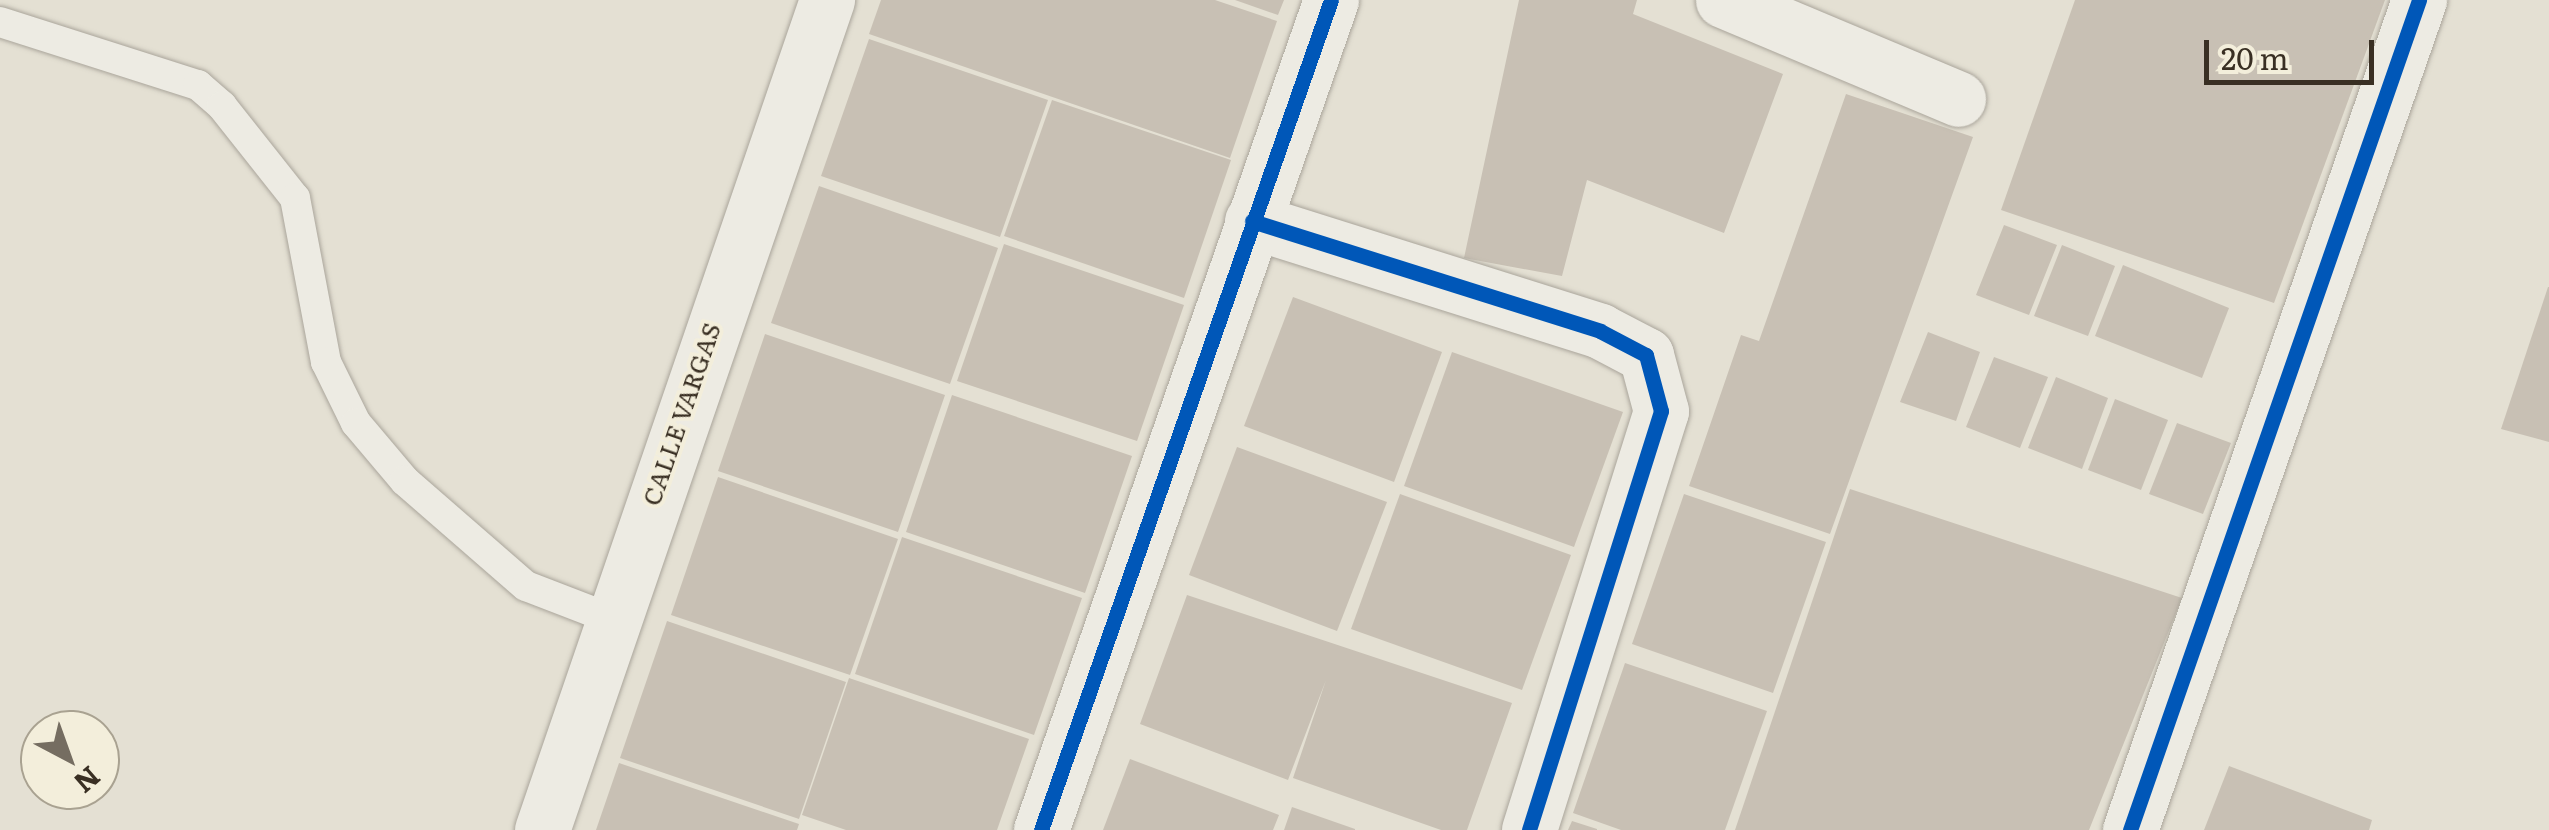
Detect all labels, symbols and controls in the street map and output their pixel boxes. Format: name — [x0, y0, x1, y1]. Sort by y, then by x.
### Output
scale bar — [2209, 20, 2379, 82]
text: 20 m — [2221, 35, 2289, 79]
street label: CALLE VARGAS — [636, 319, 726, 509]
north arrow — [20, 710, 120, 810]
text: N — [66, 758, 111, 805]

